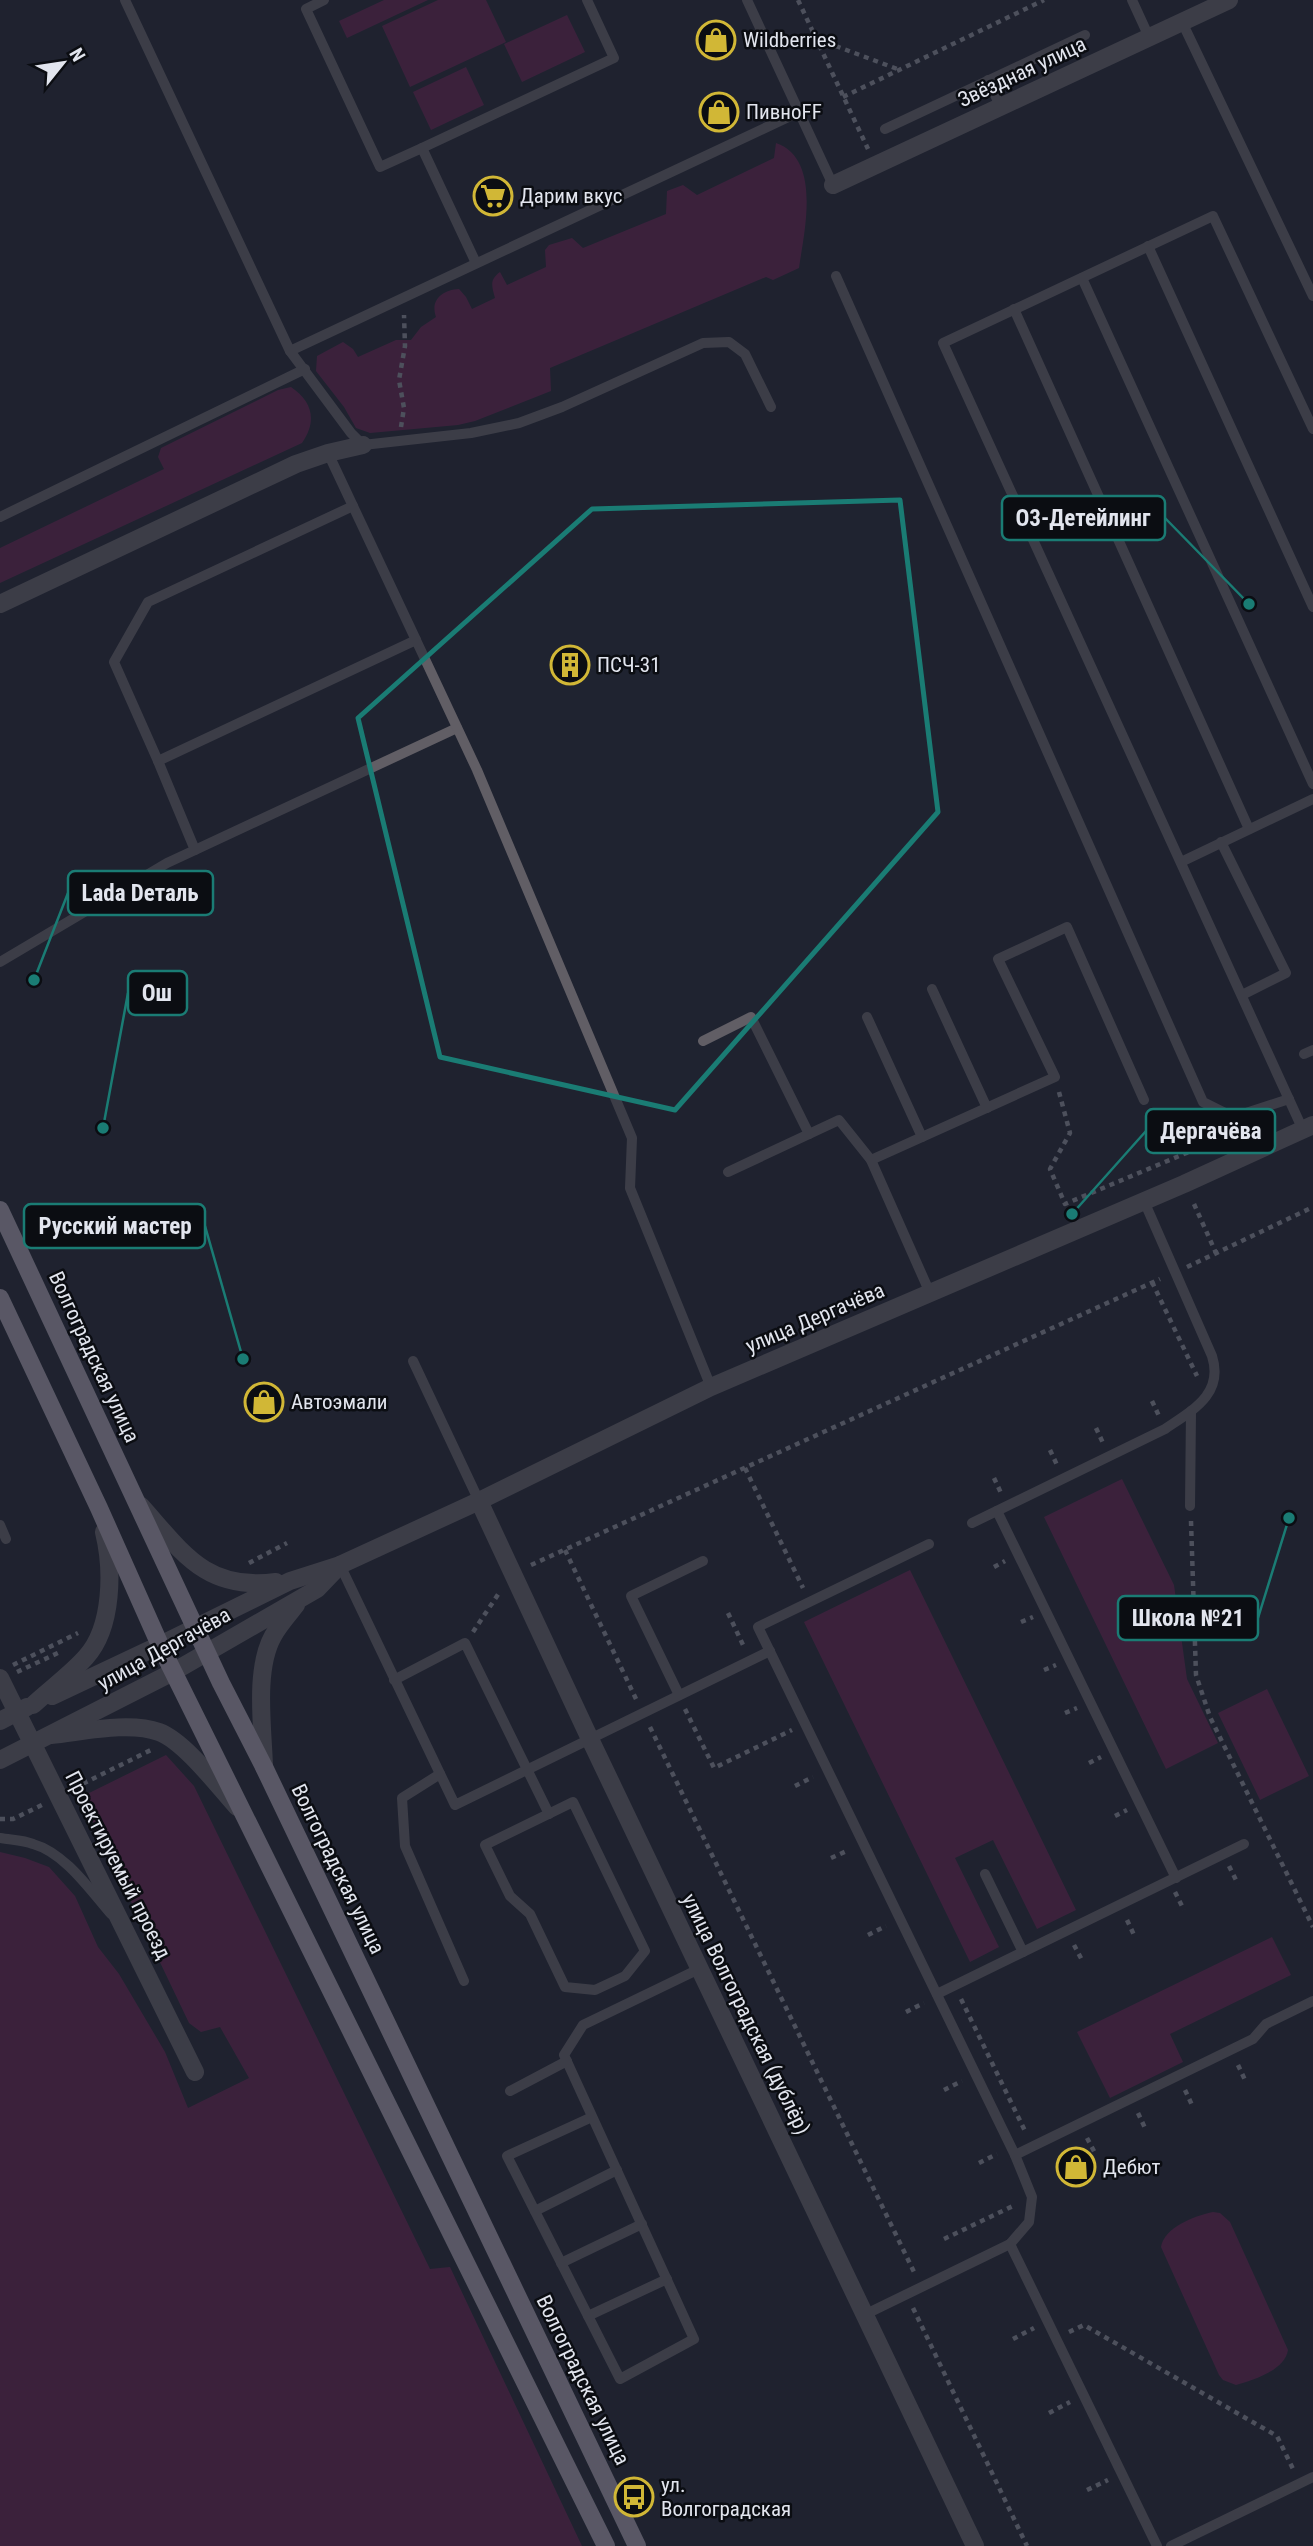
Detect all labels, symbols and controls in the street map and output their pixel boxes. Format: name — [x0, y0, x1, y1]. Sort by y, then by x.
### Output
shop icon: Wildberries — [695, 19, 737, 61]
north arrow — [28, 28, 98, 98]
place label: Wildberries — [743, 28, 836, 52]
street label: Звёздная улица — [954, 32, 1090, 112]
text: N — [64, 44, 90, 66]
shop icon: ПивноFF — [698, 91, 740, 133]
place label: ПивноFF — [746, 100, 822, 124]
supermarket icon: Дарим вкус — [472, 175, 514, 217]
place label: Дарим вкус — [520, 184, 622, 208]
callout: О3-Детейлинг — [1002, 496, 1165, 540]
text: О3-Детейлинг — [1015, 505, 1151, 532]
building icon: ПСЧ-31 — [549, 644, 591, 686]
place label: ПСЧ-31 — [597, 653, 661, 677]
callout: Lada Dеталь — [68, 871, 213, 915]
text: Lada Dеталь — [81, 880, 199, 907]
callout: Ош — [128, 971, 187, 1015]
text: Ош — [142, 980, 172, 1007]
callout: Дергачёва — [1146, 1109, 1275, 1153]
text: Дергачёва — [1160, 1118, 1262, 1145]
callout: Русский мастер — [24, 1204, 205, 1248]
text: Русский мастер — [38, 1213, 192, 1240]
street label: Волгоградская улица — [44, 1268, 144, 1446]
street label: улица Дергачёва — [742, 1278, 888, 1358]
shop icon: Автоэмали — [243, 1381, 285, 1423]
place label: Автоэмали — [291, 1390, 388, 1414]
callout: Школа №21 — [1118, 1596, 1258, 1640]
street label: улица Дергачёва — [93, 1603, 235, 1695]
text: Школа №21 — [1132, 1605, 1244, 1632]
street label: Проектируемый проезд — [60, 1767, 176, 1963]
street label: Волгоградская улица — [286, 1780, 390, 1958]
street label: улица Волгоградская (дублёр) — [677, 1890, 815, 2138]
shop icon: Дебют — [1055, 2146, 1097, 2188]
place label: Дебют — [1103, 2155, 1161, 2179]
street label: Волгоградская улица — [531, 2291, 635, 2469]
place label: ул. Волгоградская — [661, 2473, 791, 2521]
bus stop icon: ул. Волгоградская — [613, 2476, 655, 2518]

